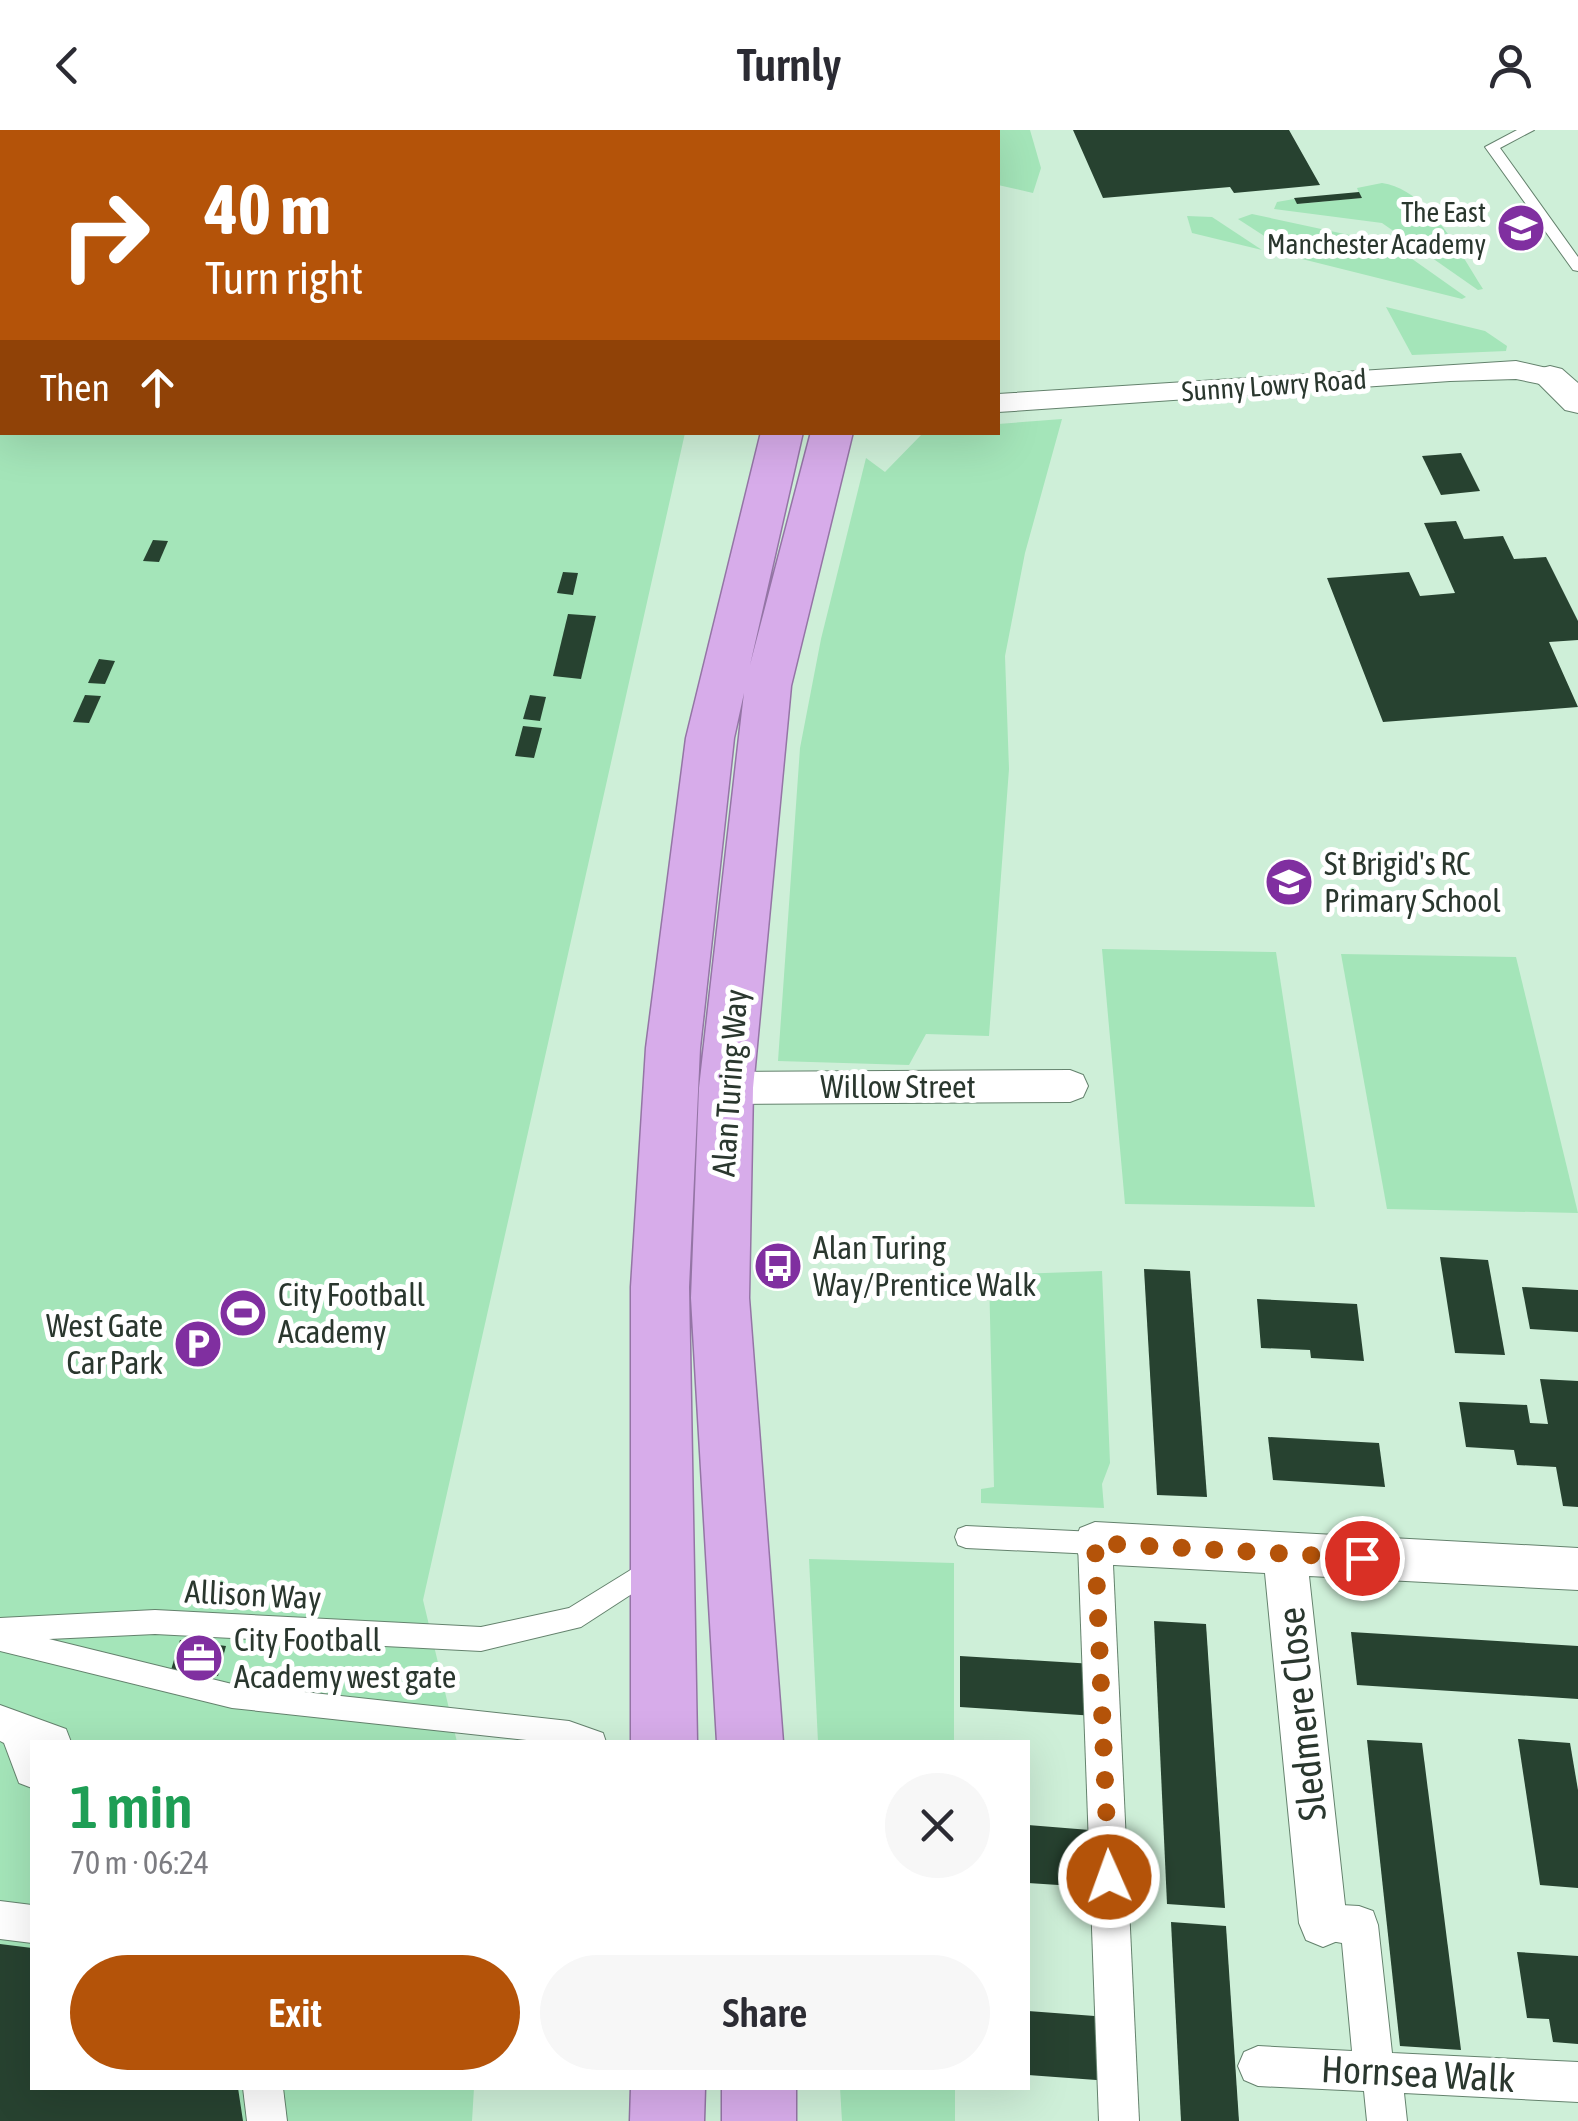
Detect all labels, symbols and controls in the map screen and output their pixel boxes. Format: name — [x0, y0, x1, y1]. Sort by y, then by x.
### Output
icon: back — [40, 38, 95, 93]
icon: person — [1483, 38, 1538, 93]
text: Turnly — [737, 39, 841, 91]
text: 40 m — [205, 169, 331, 249]
icon: right — [40, 170, 170, 300]
place label: The East Manchester Academy — [1267, 196, 1486, 260]
school or university icon: The East Manchester Academy — [1495, 202, 1547, 254]
text: Turn right — [205, 252, 363, 304]
icon: ahead — [130, 360, 185, 415]
street label: Sunny Lowry Road — [1180, 363, 1368, 407]
text: Then — [40, 366, 110, 409]
place label: St Brigid's RC Primary School — [1324, 845, 1501, 919]
school or university icon: St Brigid's RC Primary School — [1263, 856, 1315, 908]
street label: Alan Turing Way — [705, 988, 755, 1178]
street label: Willow Street — [820, 1068, 976, 1105]
place label: Alan Turing Way/Prentice Walk — [813, 1229, 1036, 1303]
bus stop icon: Alan Turing Way/Prentice Walk — [752, 1240, 804, 1292]
place label: City Football Academy — [278, 1276, 426, 1350]
sports icon: City Football Academy — [217, 1287, 269, 1339]
place label: West Gate Car Park — [46, 1307, 163, 1381]
parking icon: West Gate Car Park — [172, 1318, 224, 1370]
pin — [1320, 1516, 1405, 1601]
icon: arrive — [1335, 1531, 1390, 1586]
street label: Allison Way — [184, 1572, 322, 1617]
street label: Sledmere Close — [1269, 1605, 1334, 1823]
place label: City Football Academy west gate — [234, 1621, 456, 1695]
office icon: City Football Academy west gate — [173, 1632, 225, 1684]
text: 1 min — [70, 1772, 193, 1841]
button: close — [885, 1773, 990, 1878]
position arrow — [1057, 1825, 1161, 1929]
text: 70 m · 06:24 — [70, 1844, 209, 1881]
button: Exit — [70, 1955, 520, 2070]
button: Share — [540, 1955, 990, 2070]
street label: Hornsea Walk — [1320, 2047, 1516, 2100]

